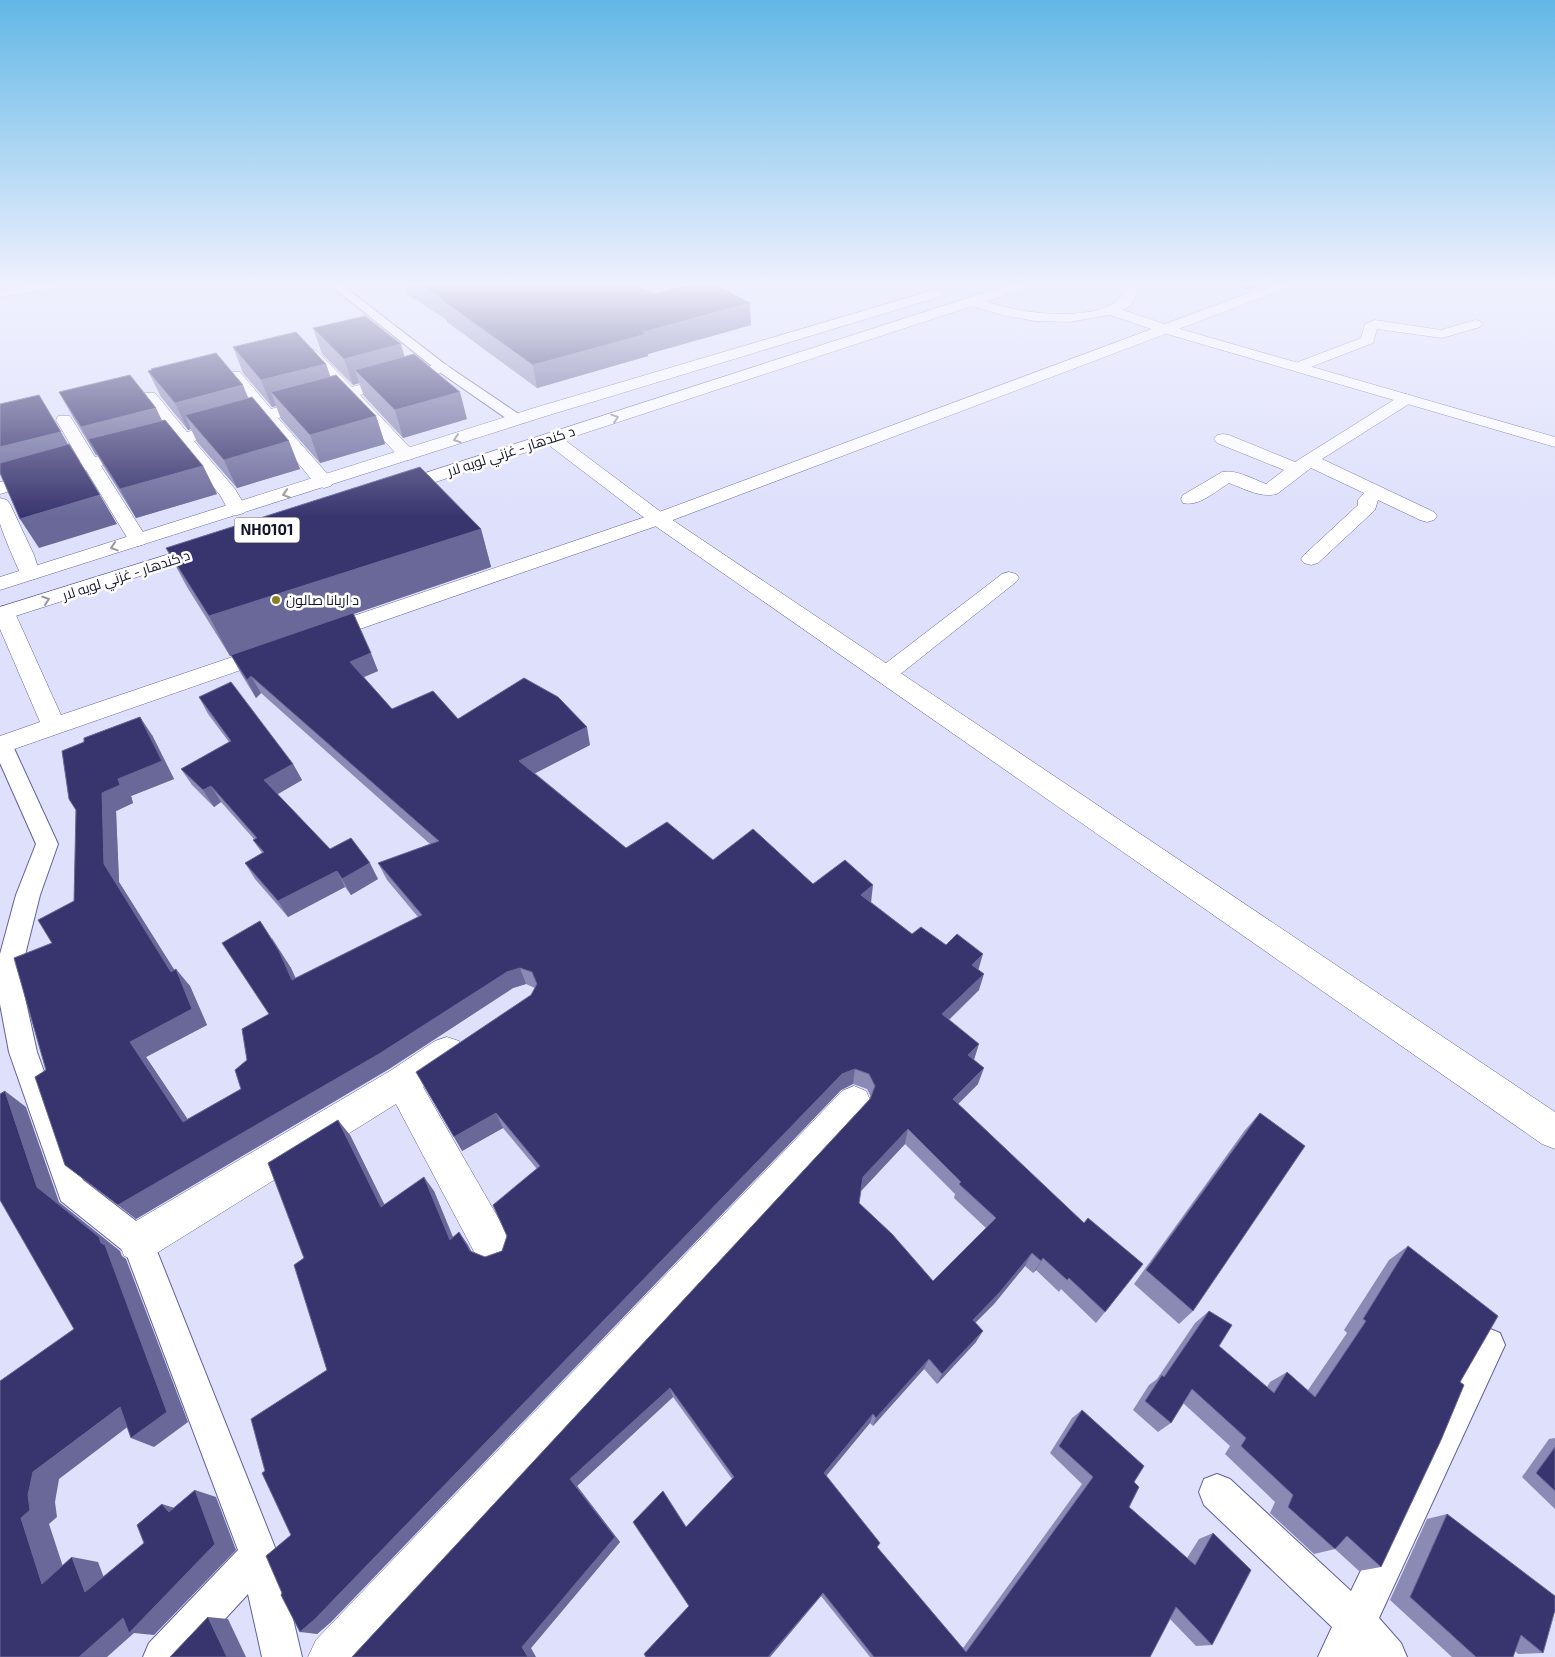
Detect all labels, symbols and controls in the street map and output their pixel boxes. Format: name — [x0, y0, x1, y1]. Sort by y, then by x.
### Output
one-way arrow — [611, 413, 619, 423]
street label: د کندهار - غزني لويه لار — [444, 422, 578, 483]
one-way arrow — [454, 434, 462, 444]
one-way arrow — [282, 488, 290, 498]
road number: NH0101 — [234, 518, 300, 542]
one-way arrow — [110, 542, 118, 552]
street label: د کندهار - غزني لويه لار — [59, 546, 193, 607]
place label: د اریانا صالون — [286, 591, 359, 608]
marker: د اریانا صالون — [270, 594, 282, 606]
one-way arrow — [42, 595, 50, 605]

